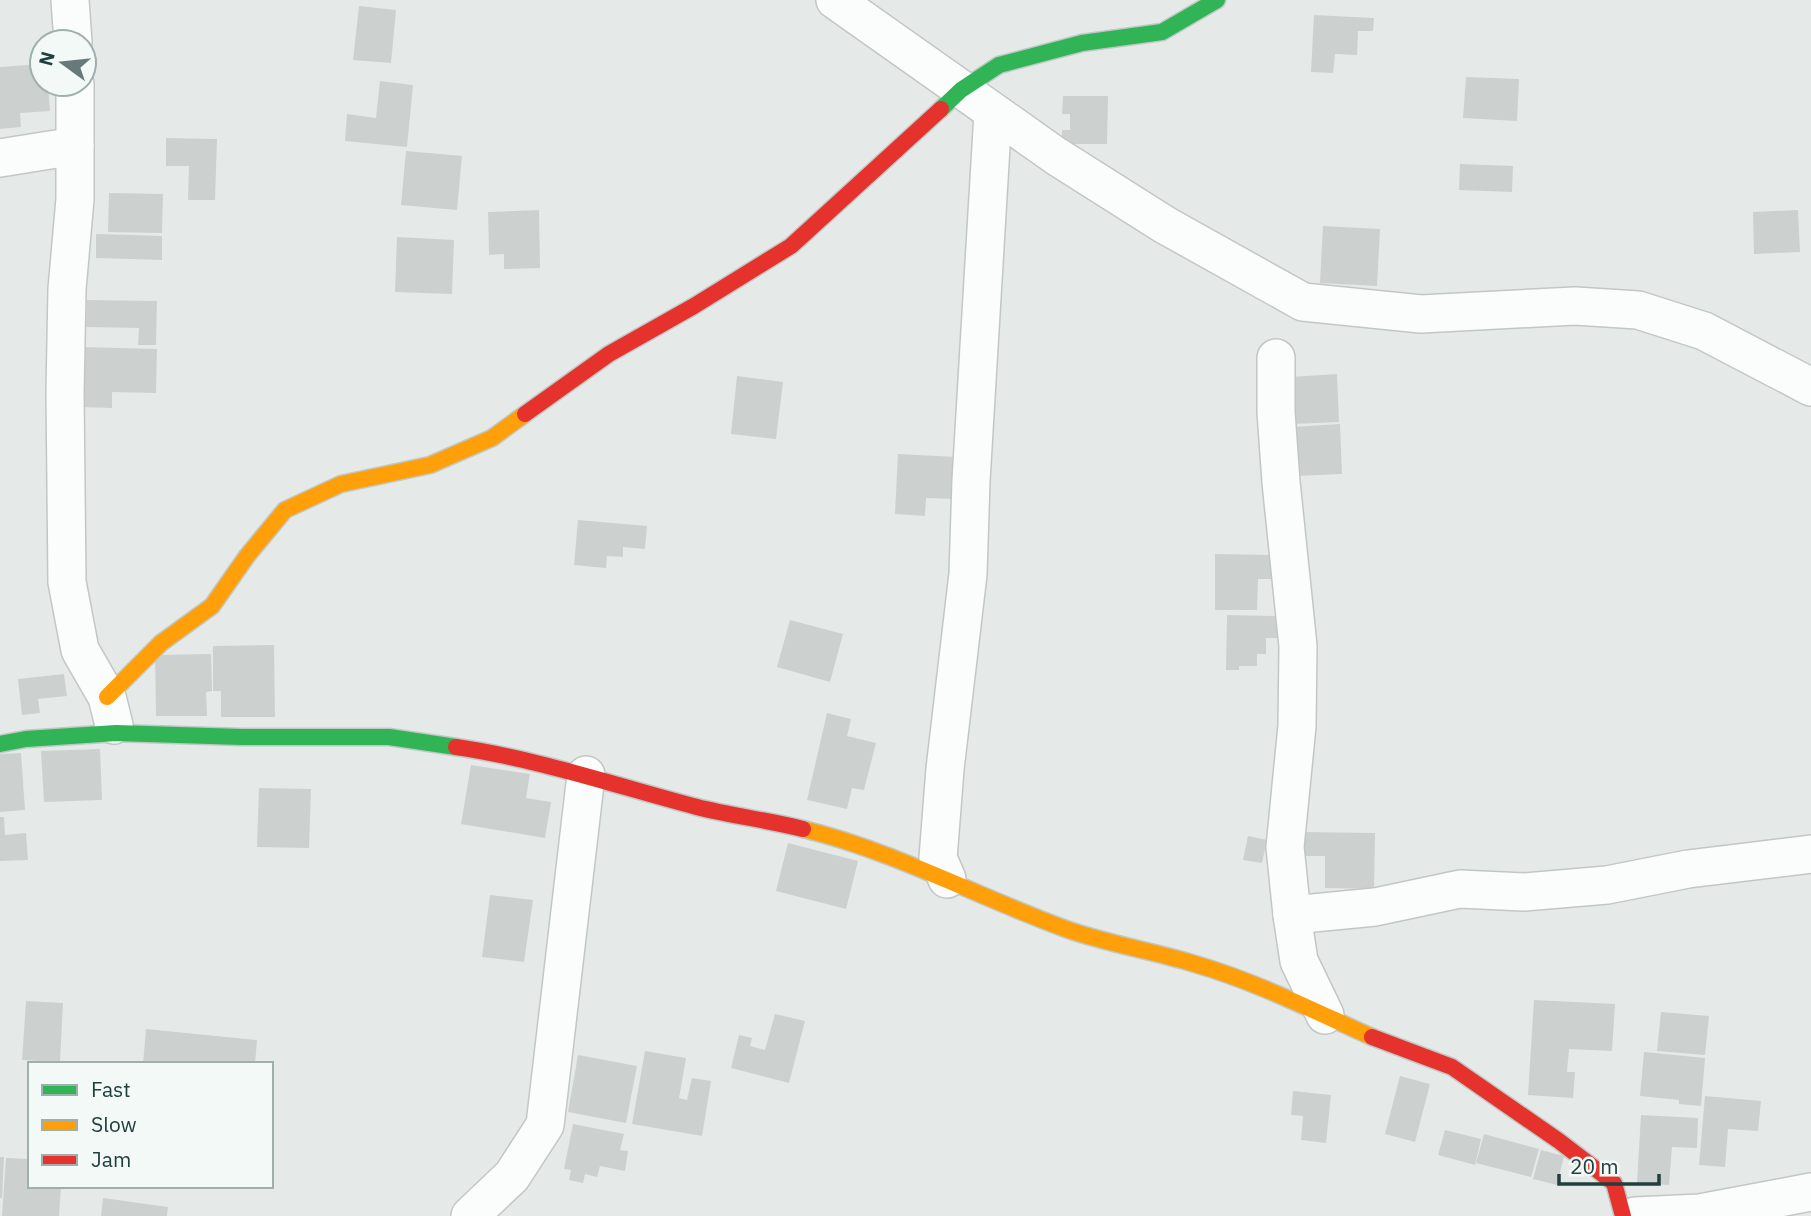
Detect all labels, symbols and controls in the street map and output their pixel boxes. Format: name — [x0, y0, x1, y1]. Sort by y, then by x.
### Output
north arrow — [28, 28, 98, 98]
text: N — [33, 49, 60, 68]
legend — [28, 1062, 273, 1188]
text: Fast — [91, 1075, 131, 1103]
text: Slow — [91, 1110, 137, 1138]
scale bar — [1559, 1142, 1659, 1186]
text: Jam — [91, 1145, 131, 1173]
text: 20 m — [1570, 1152, 1619, 1180]

